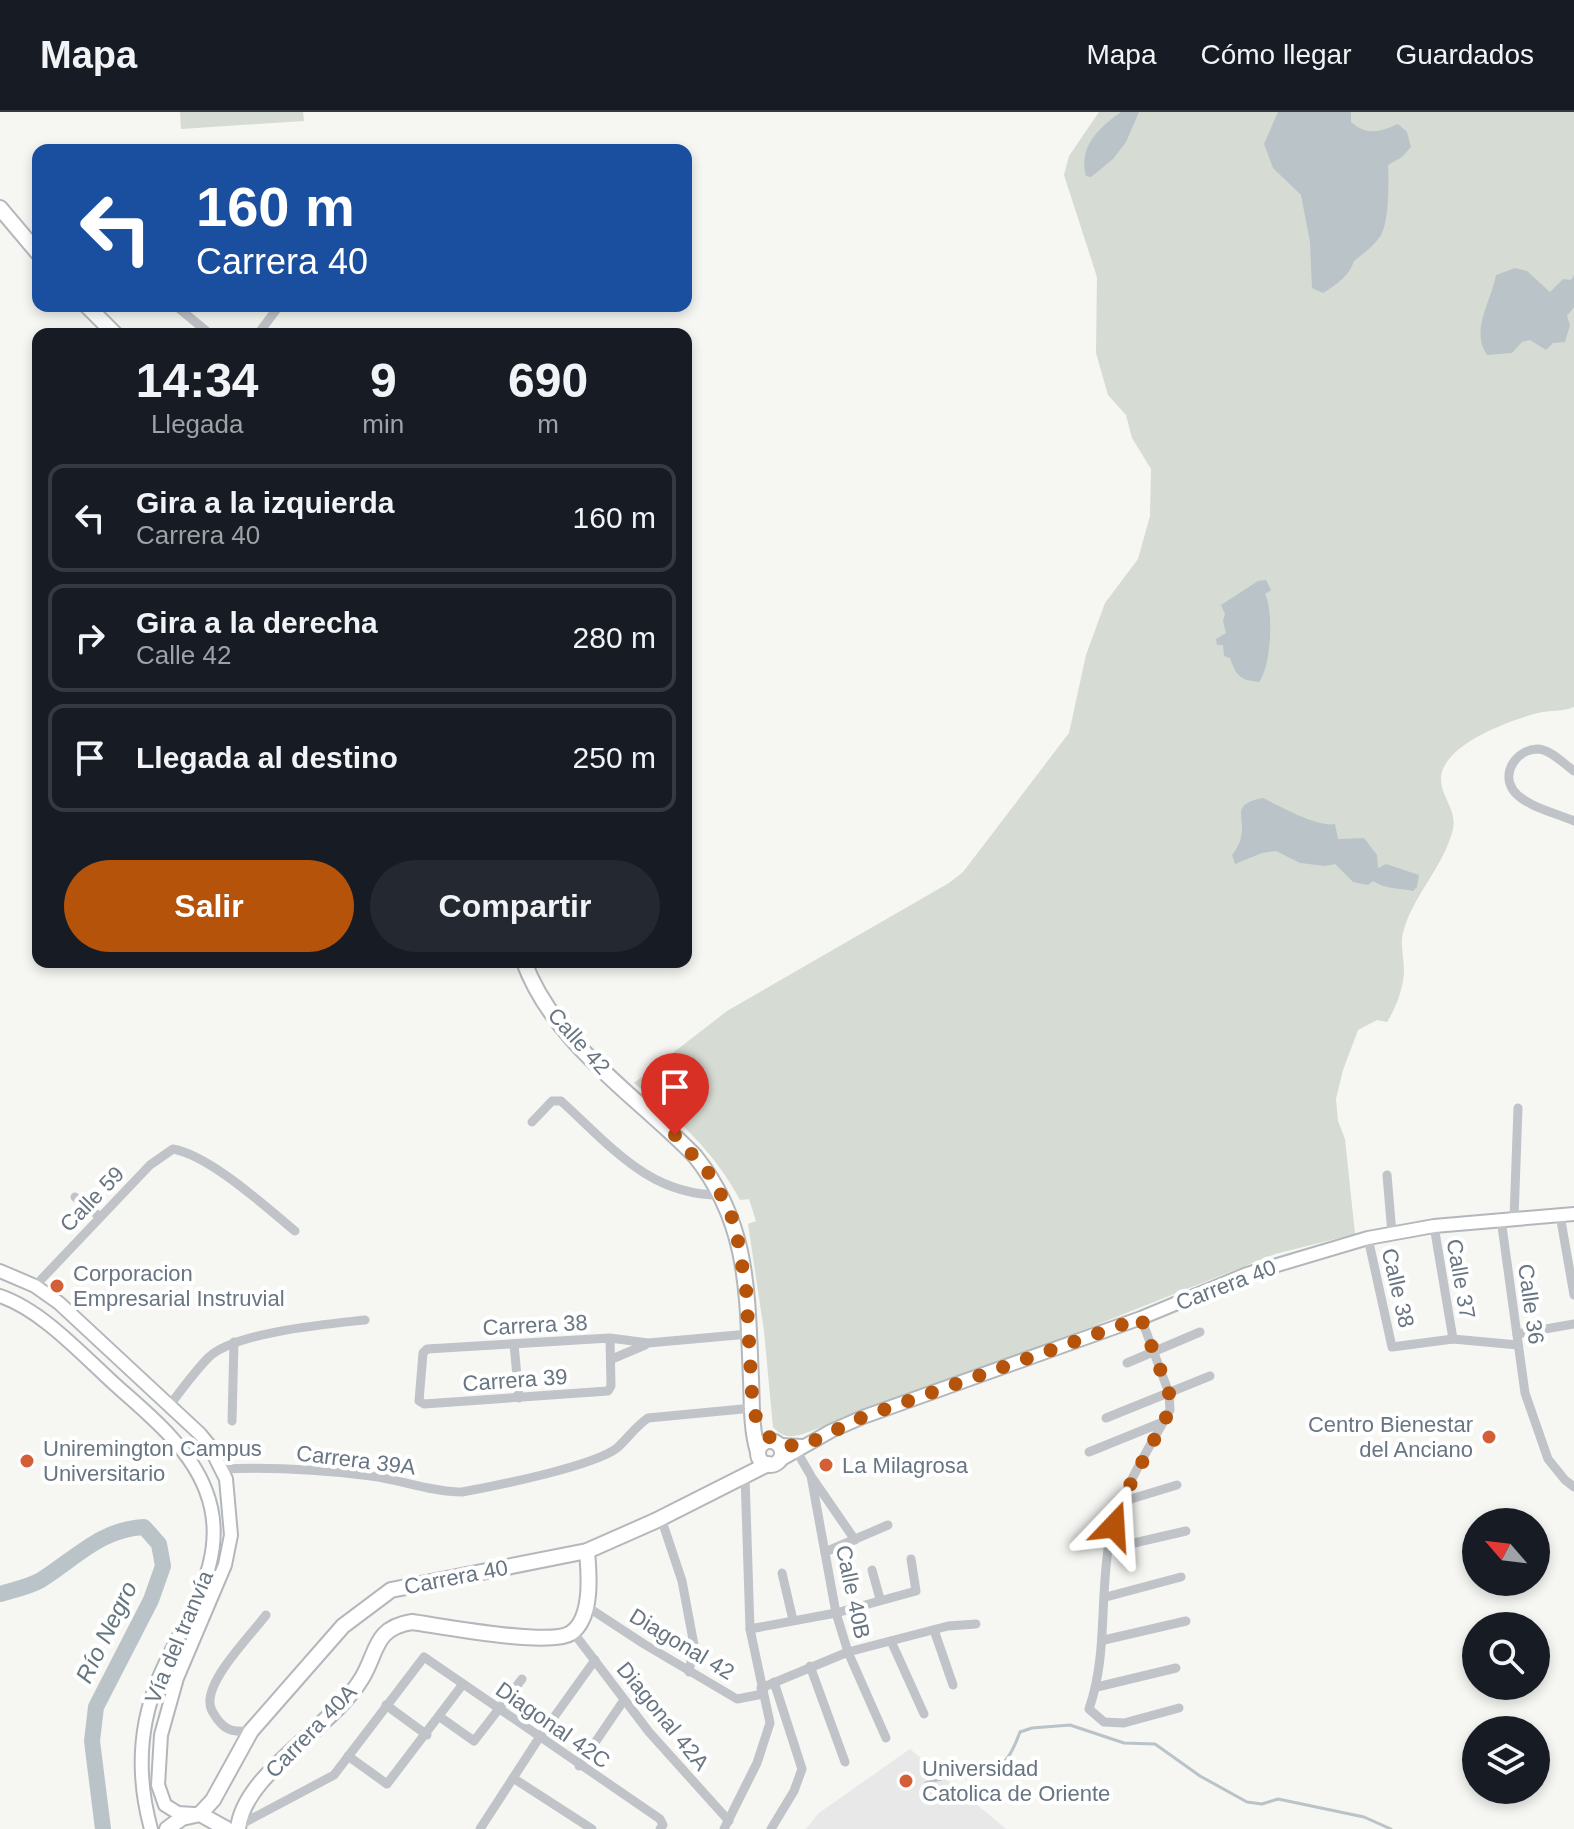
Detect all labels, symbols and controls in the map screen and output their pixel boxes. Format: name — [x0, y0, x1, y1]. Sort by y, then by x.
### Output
text: Mapa — [40, 34, 137, 76]
text: Mapa — [1086, 39, 1157, 70]
text: Cómo llegar — [1201, 39, 1351, 70]
text: Guardados — [1395, 39, 1534, 70]
text: 160 m — [196, 175, 355, 238]
icon: left — [64, 176, 168, 280]
text: Carrera 40 — [196, 241, 368, 282]
text: 14:34 — [136, 354, 259, 407]
text: 9 — [370, 354, 397, 407]
text: 690 — [508, 354, 588, 407]
text: Llegada — [151, 409, 243, 439]
text: min — [362, 409, 404, 439]
text: m — [537, 409, 559, 439]
text: Gira a la izquierda — [136, 486, 394, 519]
icon: left — [68, 496, 112, 540]
text: 160 m — [573, 501, 656, 534]
text: Carrera 40 — [136, 520, 260, 550]
text: Gira a la derecha — [136, 606, 378, 639]
icon: right — [68, 616, 112, 660]
text: 280 m — [573, 621, 656, 654]
text: Calle 42 — [136, 640, 231, 670]
icon: arrive — [68, 736, 112, 780]
text: Llegada al destino — [136, 741, 398, 774]
text: 250 m — [573, 741, 656, 774]
button: Salir — [64, 860, 354, 952]
button: Compartir — [370, 860, 660, 952]
street label: Calle 42 — [543, 1003, 615, 1079]
pin — [641, 1053, 709, 1135]
icon: arrive — [653, 1065, 697, 1109]
street label: Calle 59 — [55, 1161, 129, 1237]
street label: Calle 37 — [1442, 1237, 1480, 1321]
street label: Calle 38 — [1377, 1246, 1419, 1330]
street label: Carrera 40 — [1172, 1254, 1280, 1316]
place label: Corporacion Empresarial Instruvial — [73, 1261, 285, 1311]
street label: Calle 36 — [1513, 1262, 1549, 1346]
marker: Corporacion Empresarial Instruvial — [48, 1277, 66, 1295]
street label: Carrera 38 — [482, 1310, 588, 1340]
street label: Carrera 39 — [462, 1364, 568, 1396]
place label: Centro Bienestar del Anciano — [1308, 1412, 1473, 1462]
marker: Centro Bienestar del Anciano — [1480, 1428, 1498, 1446]
place label: Uniremington Campus Universitario — [43, 1436, 262, 1486]
street label: Carrera 39A — [295, 1440, 417, 1480]
marker: Uniremington Campus Universitario — [18, 1452, 36, 1470]
place label: La Milagrosa — [842, 1453, 969, 1478]
marker: La Milagrosa — [817, 1456, 835, 1474]
position arrow — [1072, 1484, 1156, 1568]
north arrow — [1462, 1508, 1550, 1596]
map controls — [1462, 1508, 1550, 1804]
street label: Calle 40B — [831, 1543, 875, 1641]
street label: Carrera 40 — [402, 1555, 510, 1599]
street label: Vía del tranvía — [140, 1566, 219, 1707]
water label: Río Negro — [70, 1577, 142, 1687]
street label: Diagonal 42 — [625, 1603, 739, 1685]
button: search — [1462, 1612, 1550, 1700]
street label: Diagonal 42A — [612, 1657, 714, 1775]
street label: Diagonal 42C — [491, 1677, 615, 1774]
street label: Carrera 40A — [260, 1679, 362, 1783]
button: layers — [1462, 1716, 1550, 1804]
place label: Universidad Catolica de Oriente — [922, 1756, 1110, 1806]
marker: Universidad Catolica de Oriente — [897, 1772, 915, 1790]

